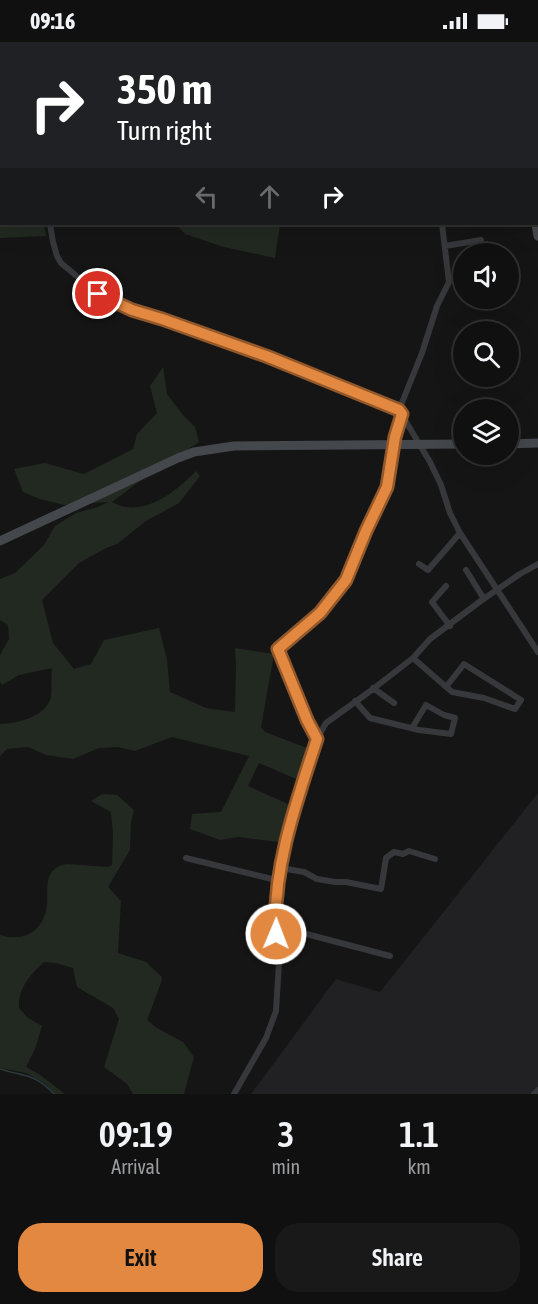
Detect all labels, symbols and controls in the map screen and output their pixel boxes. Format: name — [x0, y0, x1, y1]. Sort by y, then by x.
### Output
text: 09:16 — [30, 8, 75, 34]
text: 350 m — [117, 65, 212, 113]
icon: right — [18, 66, 96, 144]
text: Turn right — [117, 115, 212, 146]
icon: left — [190, 180, 223, 213]
icon: ahead — [253, 180, 286, 213]
icon: right — [316, 180, 349, 213]
map controls — [453, 243, 519, 465]
button: sound — [453, 243, 519, 309]
pin — [72, 268, 123, 319]
icon: arrive — [81, 277, 114, 310]
button: search — [453, 321, 519, 387]
button: layers — [453, 399, 519, 465]
position arrow — [244, 902, 308, 966]
text: 09:19 — [99, 1113, 173, 1155]
text: 3 — [277, 1113, 294, 1155]
text: 1.1 — [399, 1113, 439, 1155]
text: Arrival — [111, 1155, 160, 1178]
text: min — [272, 1155, 300, 1178]
text: km — [408, 1155, 431, 1178]
button: Exit — [18, 1223, 263, 1292]
button: Share — [275, 1223, 520, 1292]

